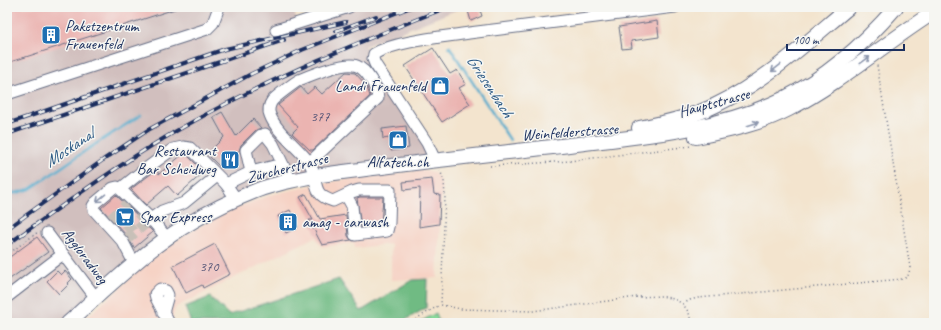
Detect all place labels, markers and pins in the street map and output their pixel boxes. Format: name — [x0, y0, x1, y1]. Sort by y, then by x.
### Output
place label: Paketzentrum Frauenfeld — [65, 16, 141, 54]
building icon: Paketzentrum Frauenfeld — [40, 24, 62, 46]
shop icon: Landi Frauenfeld — [429, 75, 451, 97]
place label: Landi Frauenfeld — [335, 76, 429, 96]
shop icon: Alfatech.ch — [387, 129, 409, 151]
place label: Restaurant Bar Scheidweg — [137, 141, 218, 179]
restaurant icon: Restaurant Bar Scheidweg — [219, 149, 241, 171]
place label: Alfatech.ch — [367, 152, 430, 172]
supermarket icon: Spar Express — [114, 206, 136, 228]
place label: Spar Express — [139, 207, 213, 227]
building icon: amag - carwash — [277, 211, 299, 233]
place label: amag - carwash — [302, 212, 390, 232]

